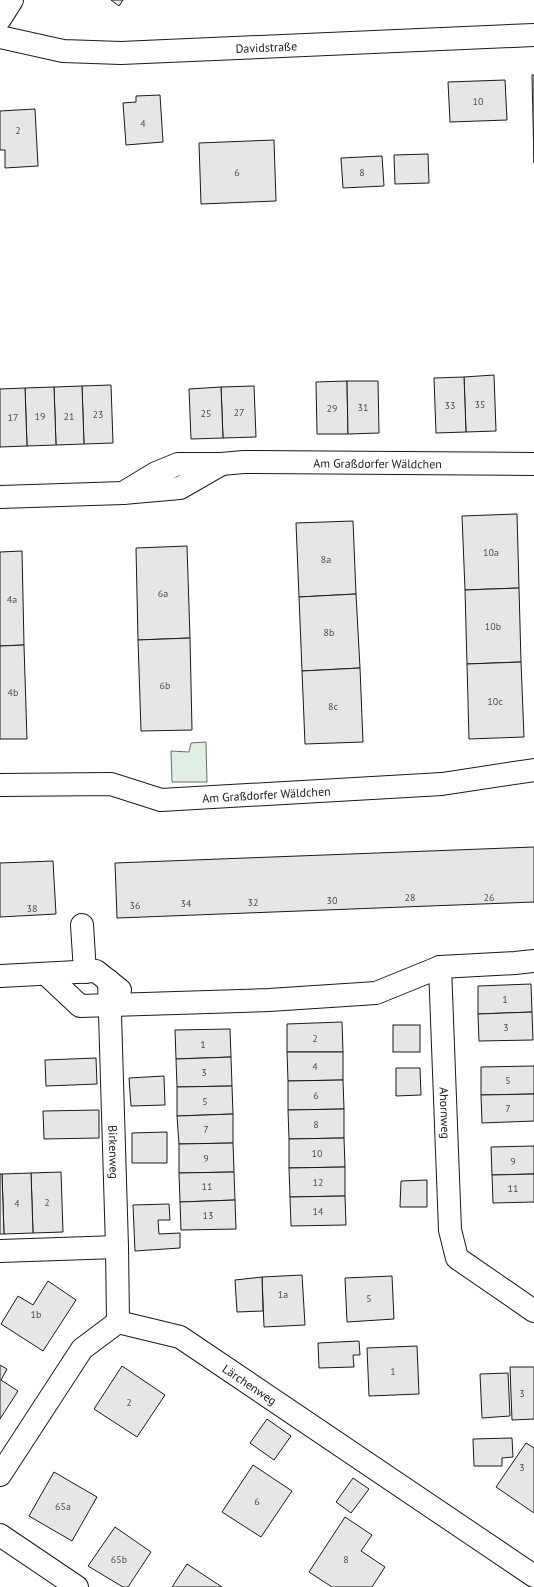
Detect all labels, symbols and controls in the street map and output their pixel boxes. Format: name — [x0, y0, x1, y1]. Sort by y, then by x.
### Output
street label: Davidstraße — [235, 38, 297, 56]
house number: 10 — [473, 95, 484, 108]
house number: 4 — [140, 117, 146, 130]
house number: 2 — [15, 124, 21, 137]
house number: 6 — [234, 166, 240, 179]
house number: 8 — [359, 166, 365, 179]
house number: 35 — [475, 398, 485, 411]
house number: 33 — [445, 399, 455, 412]
house number: 31 — [358, 401, 368, 414]
house number: 29 — [327, 402, 337, 415]
house number: 27 — [234, 406, 244, 419]
house number: 25 — [201, 407, 211, 420]
house number: 23 — [93, 408, 103, 421]
house number: 19 — [35, 410, 45, 423]
house number: 21 — [64, 410, 74, 423]
house number: 17 — [8, 411, 18, 424]
street label: Am Graßdorfer Wäldchen — [313, 455, 442, 471]
house number: 10a — [483, 546, 499, 559]
house number: 8a — [321, 553, 331, 566]
house number: 6a — [158, 587, 168, 600]
house number: 4a — [7, 593, 17, 606]
house number: 10b — [485, 620, 501, 633]
house number: 8b — [324, 626, 334, 639]
house number: 6b — [160, 679, 170, 692]
house number: 4b — [8, 686, 18, 699]
house number: 10c — [487, 695, 503, 708]
house number: 8c — [328, 700, 338, 713]
street label: Am Graßdorfer Wäldchen — [202, 783, 331, 805]
house number: 28 — [405, 891, 415, 904]
house number: 26 — [484, 891, 494, 904]
house number: 30 — [327, 894, 338, 907]
house number: 32 — [248, 896, 258, 909]
house number: 34 — [181, 897, 192, 910]
house number: 36 — [130, 899, 140, 912]
house number: 38 — [27, 902, 37, 915]
house number: 1 — [502, 993, 508, 1006]
house number: 3 — [503, 1021, 509, 1034]
house number: 2 — [312, 1032, 318, 1045]
house number: 1 — [200, 1038, 206, 1051]
house number: 4 — [312, 1060, 318, 1073]
house number: 3 — [201, 1066, 207, 1079]
house number: 5 — [505, 1074, 511, 1087]
street label: Ahornweg — [437, 1087, 454, 1139]
house number: 6 — [313, 1089, 319, 1102]
house number: 5 — [202, 1095, 208, 1108]
house number: 7 — [505, 1102, 511, 1115]
house number: 8 — [313, 1118, 319, 1131]
house number: 7 — [203, 1123, 209, 1136]
street label: Birkenweg — [106, 1125, 122, 1179]
house number: 10 — [312, 1147, 323, 1160]
house number: 9 — [203, 1152, 209, 1165]
house number: 9 — [510, 1155, 516, 1168]
house number: 12 — [313, 1176, 323, 1189]
house number: 11 — [202, 1180, 212, 1193]
house number: 11 — [508, 1182, 518, 1195]
house number: 2 — [44, 1196, 50, 1209]
house number: 4 — [14, 1197, 20, 1210]
house number: 14 — [313, 1205, 324, 1218]
house number: 13 — [203, 1209, 213, 1222]
house number: 1a — [278, 1288, 288, 1301]
house number: 5 — [366, 1292, 372, 1305]
house number: 1b — [31, 1308, 41, 1321]
street label: Lärchenweg — [220, 1361, 280, 1408]
house number: 1 — [390, 1365, 396, 1378]
house number: 3 — [519, 1387, 525, 1400]
house number: 2 — [126, 1396, 132, 1409]
house number: 3 — [519, 1461, 525, 1474]
house number: 6 — [254, 1495, 260, 1508]
house number: 65a — [55, 1500, 71, 1513]
house number: 65b — [111, 1553, 127, 1566]
house number: 8 — [343, 1553, 349, 1566]

